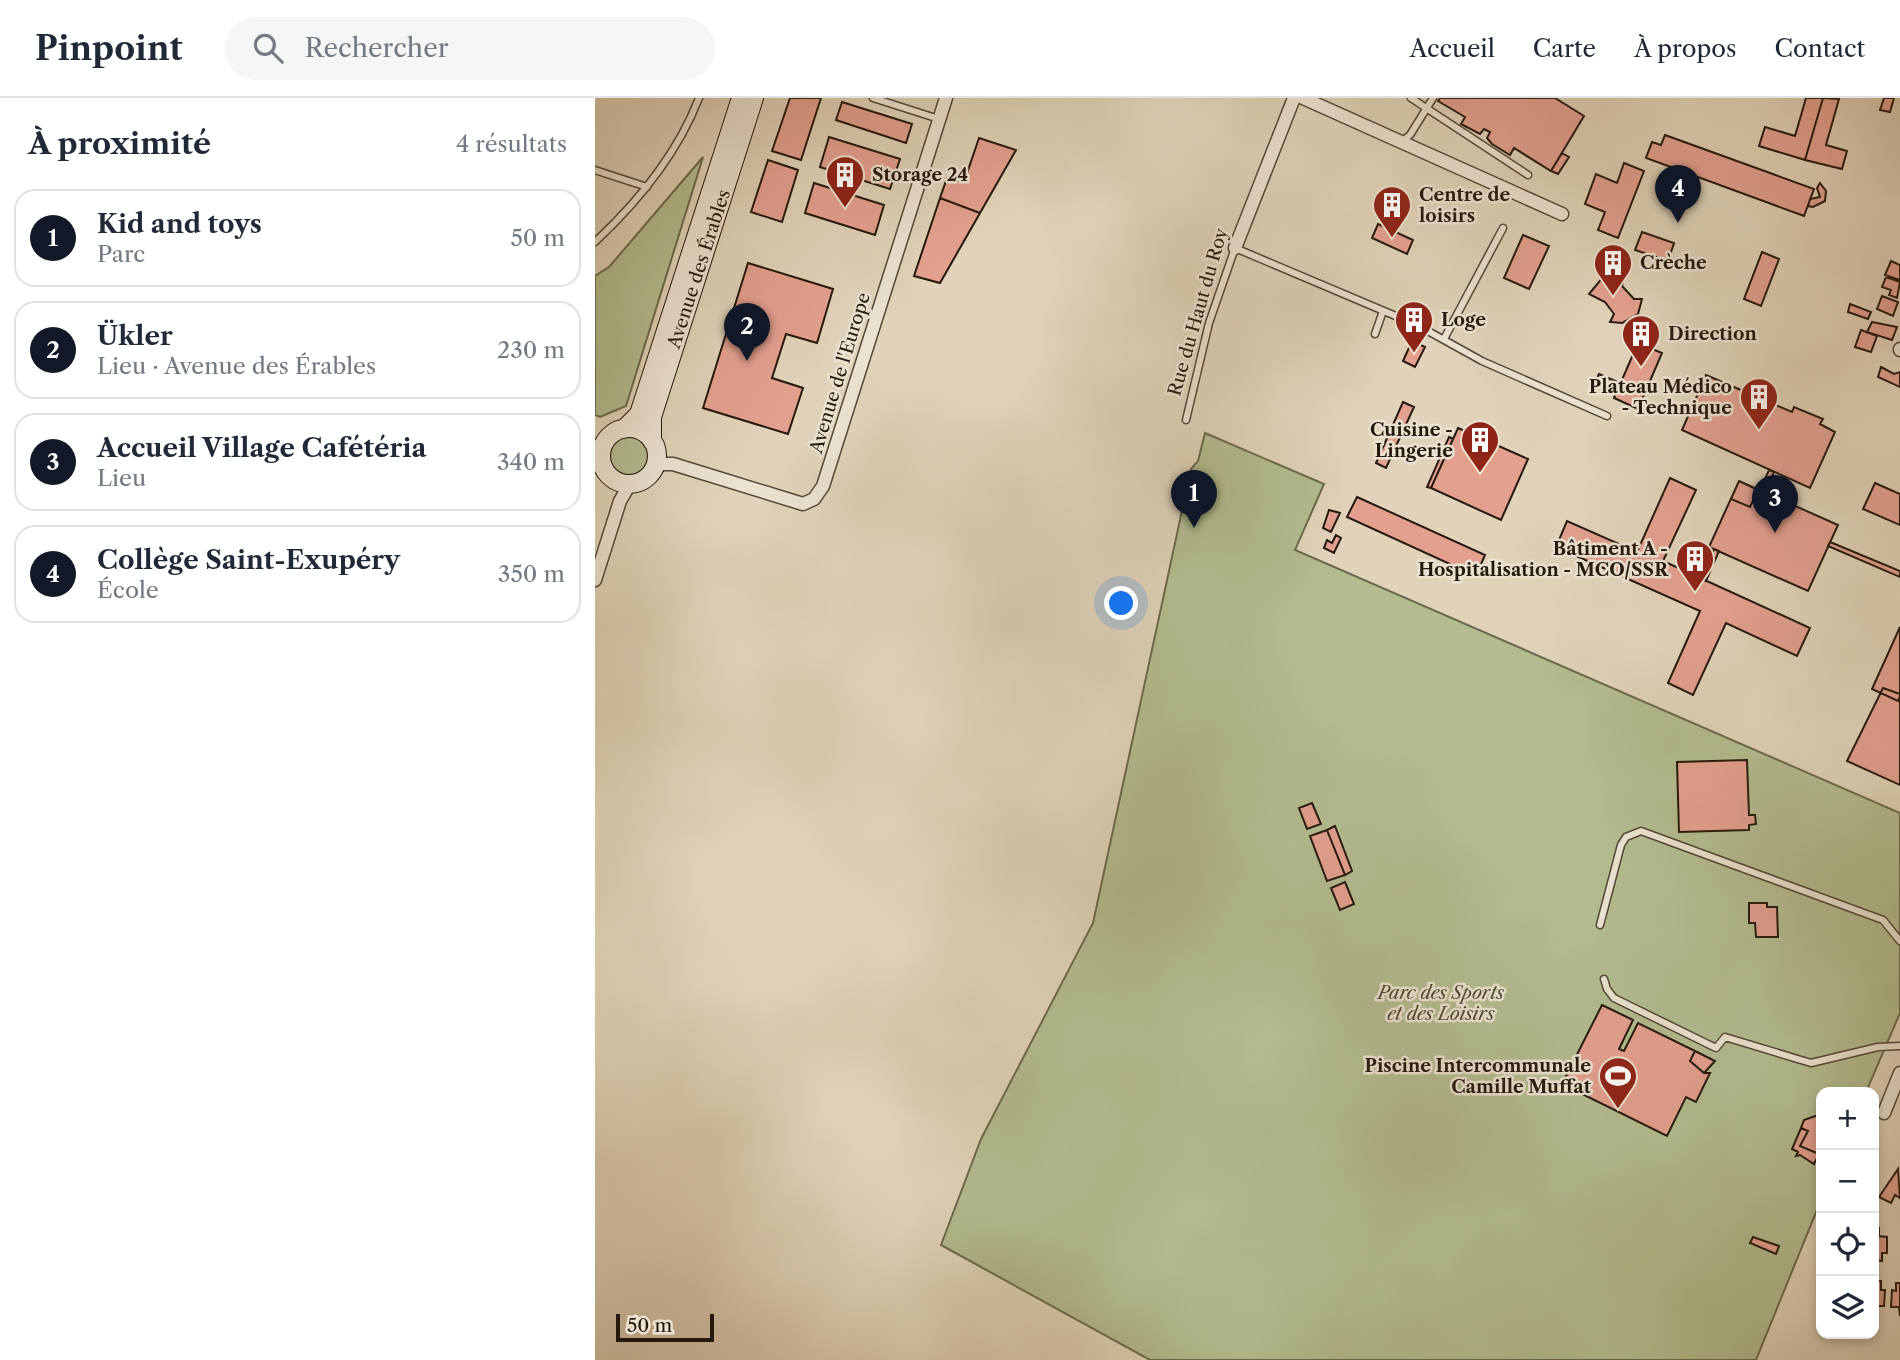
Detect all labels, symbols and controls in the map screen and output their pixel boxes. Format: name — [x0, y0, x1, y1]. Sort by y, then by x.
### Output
search box — [225, 17, 715, 80]
text: Pinpoint — [35, 28, 183, 69]
icon: search — [249, 29, 287, 67]
text: Rechercher — [305, 32, 449, 64]
text: Accueil — [1410, 34, 1495, 63]
text: Carte — [1533, 34, 1596, 63]
text: À propos — [1634, 34, 1737, 63]
text: Contact — [1775, 34, 1865, 63]
text: À proximité — [28, 125, 211, 162]
text: 4 résultats — [456, 130, 567, 158]
building icon: Storage 24 — [824, 154, 866, 209]
place label: Storage 24 — [872, 164, 968, 186]
pin: 4 — [1655, 165, 1701, 223]
building icon: Centre de loisirs — [1371, 184, 1413, 239]
place label: Centre de loisirs — [1419, 184, 1511, 227]
street label: Avenue des Érables — [662, 186, 735, 352]
text: Kid and toys — [97, 208, 262, 240]
text: 1 — [48, 224, 58, 252]
text: 50 m — [510, 224, 565, 252]
street label: Rue du Haut du Roy — [1164, 225, 1233, 398]
text: Parc — [97, 240, 145, 268]
building icon: Crèche — [1592, 242, 1634, 297]
place label: Crèche — [1640, 252, 1707, 274]
street label: Avenue de l'Europe — [805, 290, 875, 457]
building icon: Loge — [1393, 299, 1435, 354]
pin: 2 — [724, 303, 770, 361]
place label: Loge — [1441, 309, 1486, 331]
building icon: Direction — [1620, 313, 1662, 368]
text: Ükler — [97, 320, 173, 352]
place label: Direction — [1668, 323, 1757, 345]
text: 2 — [46, 336, 60, 364]
text: 230 m — [497, 336, 565, 364]
text: Lieu · Avenue des Érables — [97, 352, 376, 380]
place label: Plateau Médico - Technique — [1589, 376, 1732, 419]
building icon: Plateau Médico - Technique — [1738, 376, 1780, 431]
place label: Cuisine - Lingerie — [1370, 419, 1453, 462]
building icon: Cuisine - Lingerie — [1459, 419, 1501, 474]
text: Accueil Village Cafétéria — [97, 432, 427, 464]
text: 3 — [47, 448, 60, 476]
text: 340 m — [497, 448, 565, 476]
text: Lieu — [97, 464, 146, 492]
pin: 1 — [1171, 470, 1217, 528]
pin: 3 — [1752, 475, 1798, 533]
place label: Bâtiment A - Hospitalisation - MCO/SSR — [1418, 538, 1669, 581]
building icon: Bâtiment A - Hospitalisation - MCO/SSR — [1674, 538, 1716, 593]
text: Collège Saint-Exupéry — [97, 544, 400, 576]
text: 4 — [46, 560, 60, 588]
text: 350 m — [498, 560, 565, 588]
text: École — [97, 576, 159, 604]
your location — [1104, 586, 1138, 620]
park label: Parc des Sports et des Loisirs — [1376, 982, 1504, 1025]
place label: Piscine Intercommunale Camille Muffat — [1365, 1055, 1592, 1098]
sports icon: Piscine Intercommunale Camille Muffat — [1597, 1055, 1639, 1110]
map controls — [1816, 1087, 1879, 1339]
button: + — [1816, 1087, 1879, 1150]
button: − — [1816, 1150, 1879, 1213]
button: locate — [1816, 1213, 1879, 1276]
button: layers — [1816, 1276, 1879, 1339]
scale bar — [616, 1311, 714, 1343]
text: 50 m — [627, 1314, 672, 1337]

